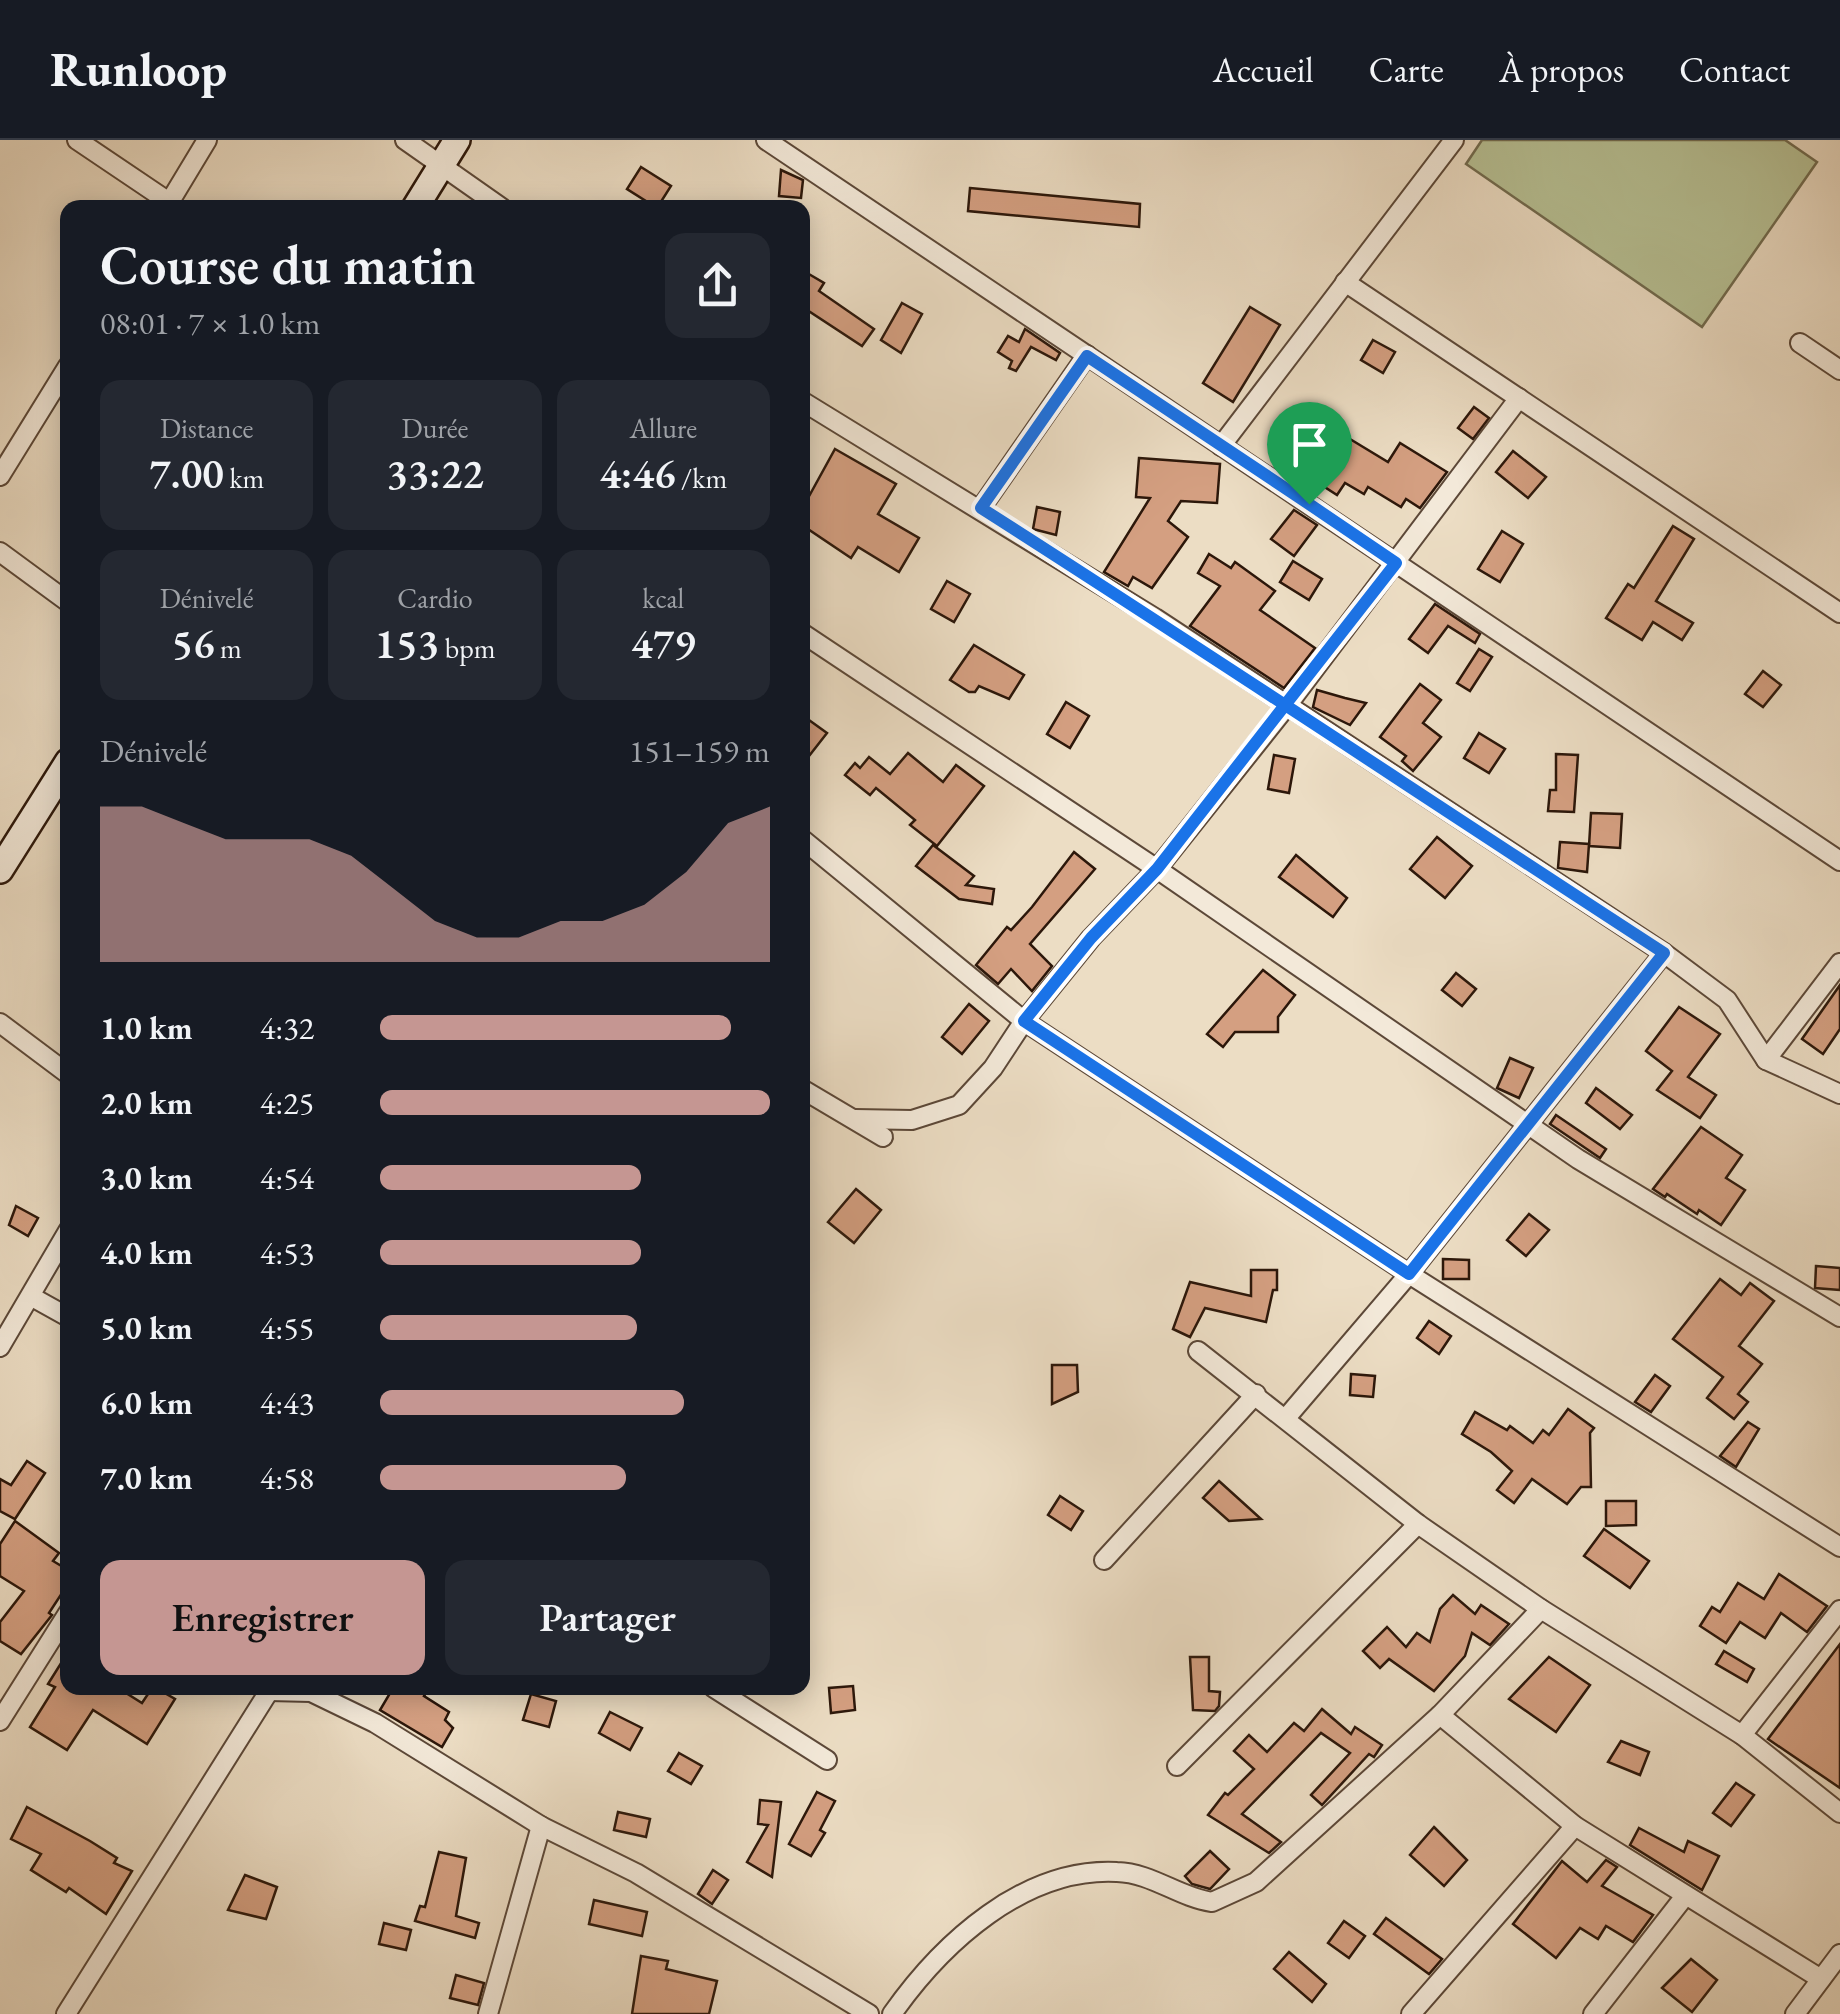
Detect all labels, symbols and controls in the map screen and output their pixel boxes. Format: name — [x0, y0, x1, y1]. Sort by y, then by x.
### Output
text: Runloop — [50, 38, 227, 100]
text: Accueil — [1213, 47, 1314, 92]
text: Carte — [1369, 47, 1444, 92]
text: À propos — [1499, 47, 1624, 92]
text: Contact — [1679, 47, 1790, 92]
text: Course du matin — [100, 229, 476, 300]
button: share — [665, 233, 770, 338]
text: 08:01 · 7 × 1.0 km — [100, 302, 320, 344]
pin — [1267, 402, 1352, 505]
text: Distance — [160, 410, 253, 446]
text: Durée — [402, 410, 468, 446]
text: Allure — [629, 410, 697, 446]
icon: arrive — [1282, 417, 1337, 472]
text: 7.00 — [149, 446, 224, 501]
text: 33:22 — [386, 446, 484, 501]
text: 4:46 — [599, 446, 675, 501]
text: km — [224, 460, 264, 496]
text: /km — [675, 460, 727, 496]
text: Dénivelé — [160, 580, 254, 616]
text: Cardio — [397, 580, 473, 616]
text: kcal — [642, 580, 684, 616]
text: 56 — [171, 616, 215, 671]
text: 153 — [375, 616, 439, 671]
text: 479 — [631, 616, 696, 671]
text: m — [215, 630, 242, 666]
text: bpm — [439, 630, 495, 666]
text: Dénivelé — [100, 730, 207, 772]
text: 151–159 m — [629, 730, 770, 772]
text: 1.0 km — [100, 1007, 193, 1049]
text: 4:32 — [260, 1007, 314, 1049]
text: 2.0 km — [100, 1082, 193, 1124]
text: 4:25 — [260, 1082, 314, 1124]
text: 3.0 km — [100, 1157, 193, 1199]
text: 4:54 — [260, 1157, 314, 1199]
text: 4.0 km — [100, 1232, 193, 1274]
text: 4:53 — [260, 1232, 314, 1274]
text: 5.0 km — [100, 1307, 193, 1349]
text: 4:55 — [260, 1307, 314, 1349]
text: 6.0 km — [100, 1382, 193, 1424]
text: 4:43 — [260, 1382, 314, 1424]
text: 7.0 km — [100, 1457, 193, 1499]
text: 4:58 — [260, 1457, 314, 1499]
button: Enregistrer — [100, 1560, 425, 1675]
button: Partager — [445, 1560, 770, 1675]

